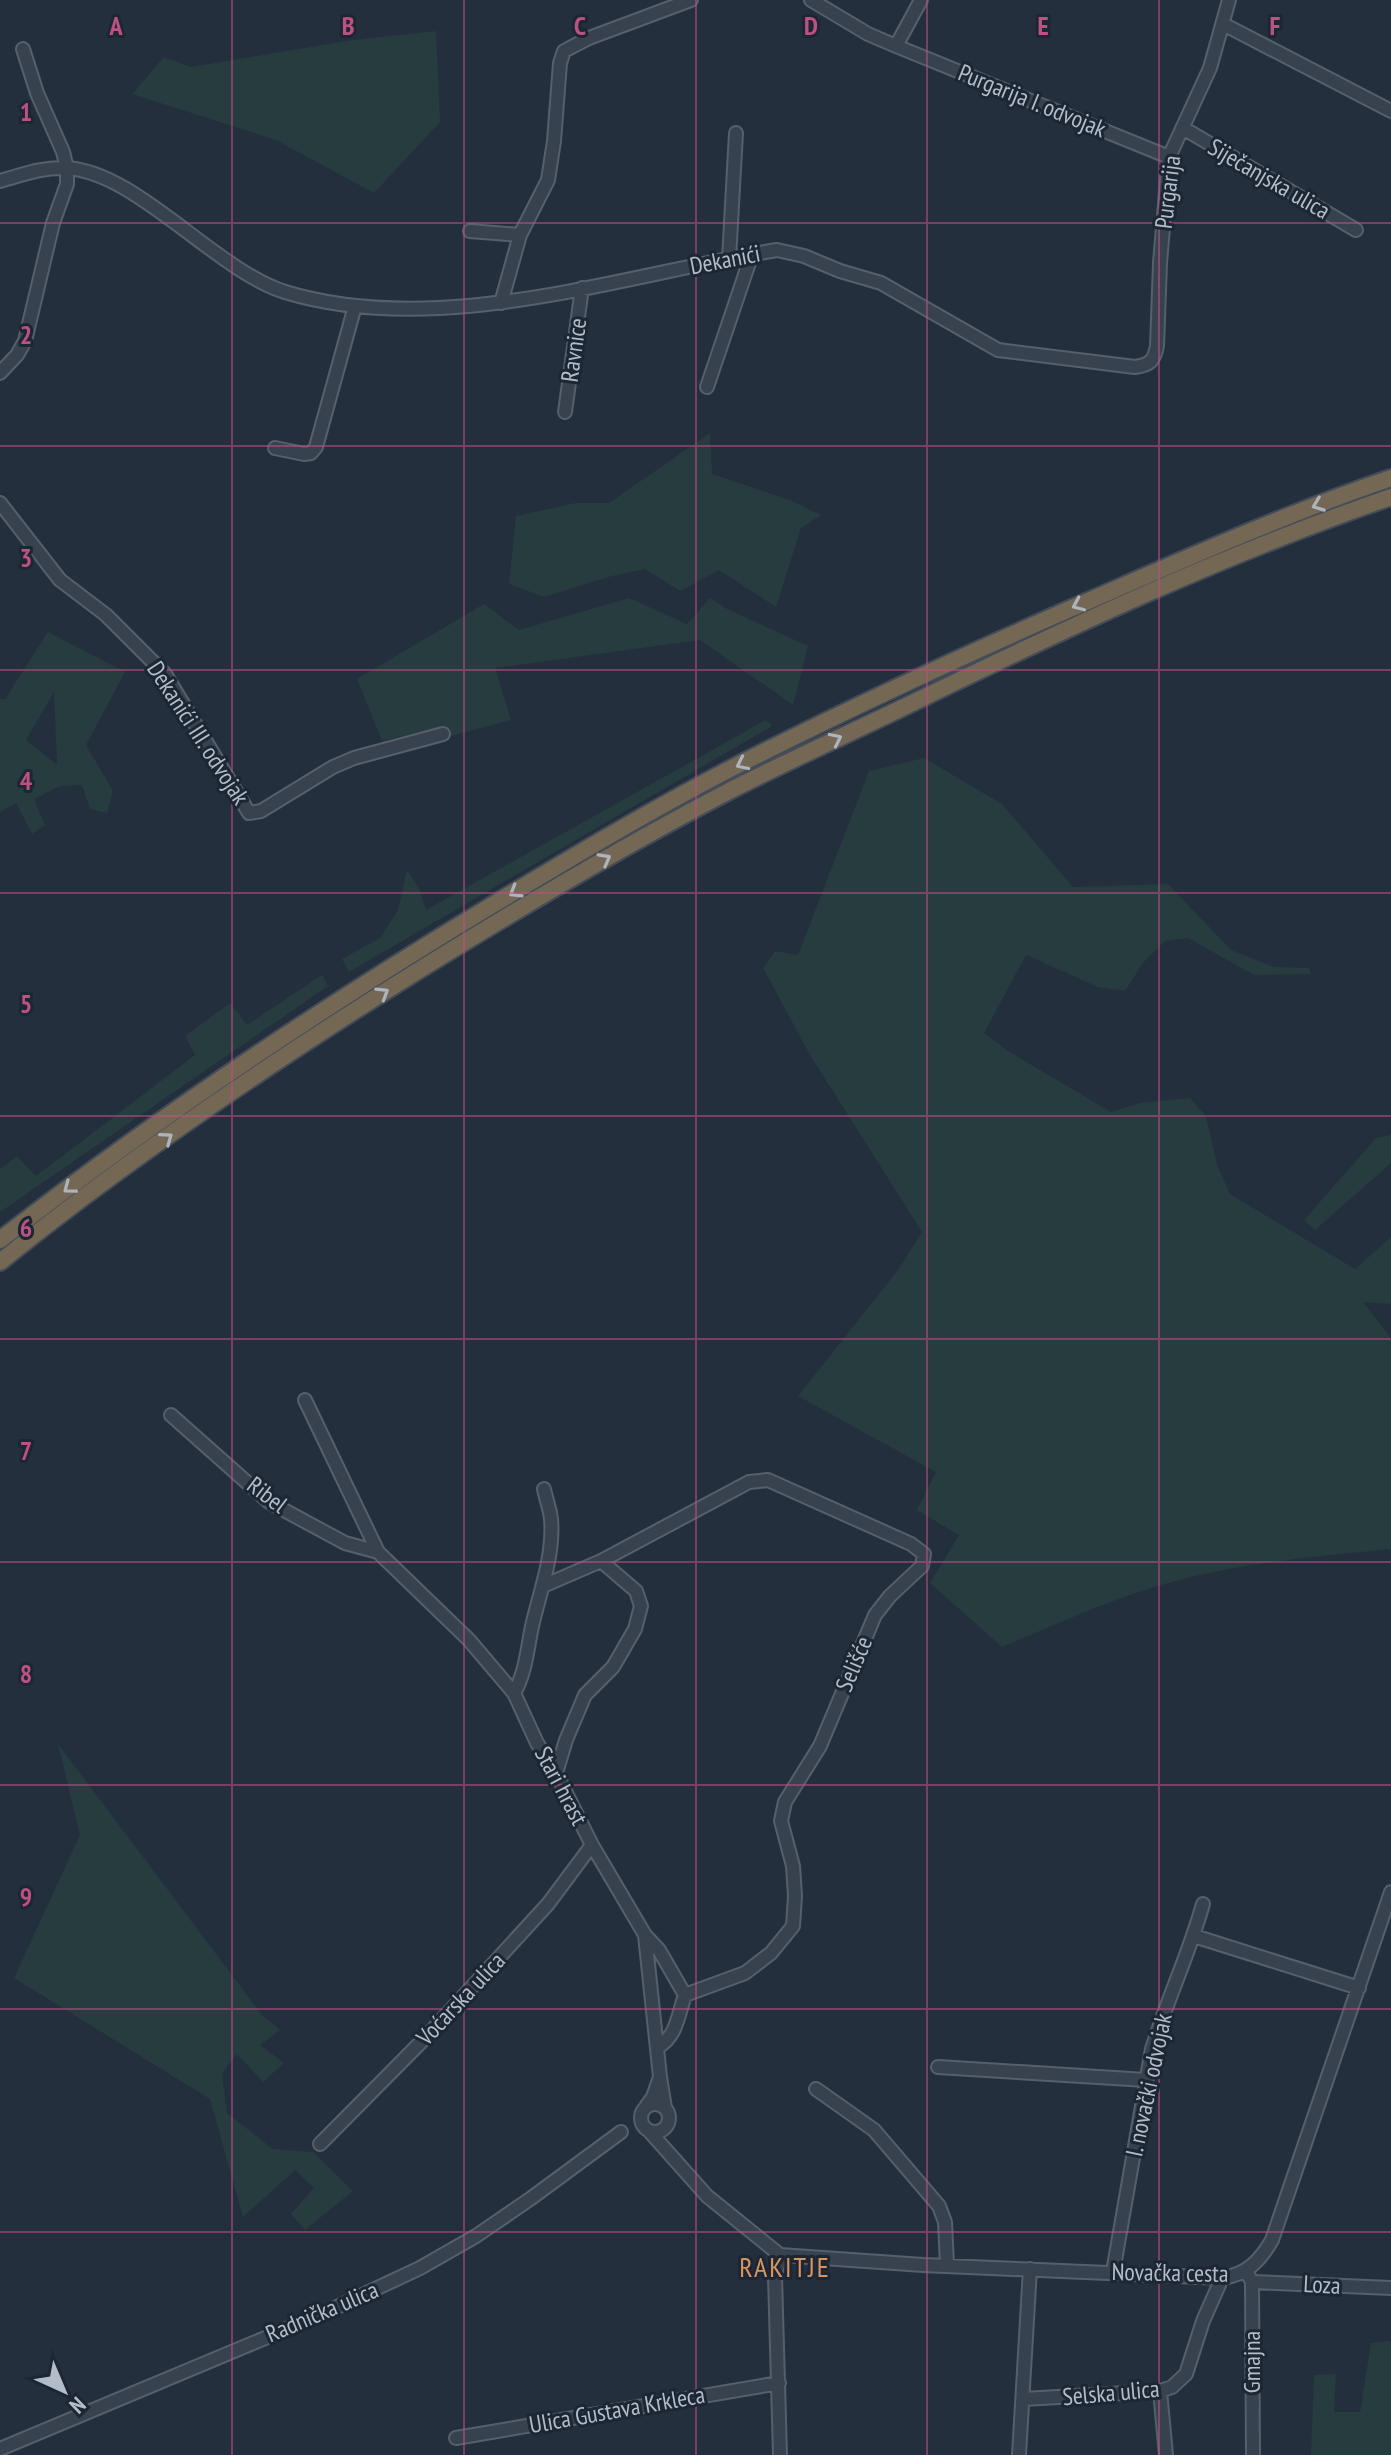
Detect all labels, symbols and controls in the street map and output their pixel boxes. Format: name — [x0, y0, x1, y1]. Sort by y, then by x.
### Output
text: A — [108, 9, 123, 42]
text: B — [342, 9, 355, 42]
text: C — [574, 9, 586, 42]
text: D — [804, 9, 818, 42]
text: E — [1037, 9, 1049, 42]
text: F — [1270, 9, 1281, 42]
street label: Purgarija I. odvojak — [954, 57, 1111, 145]
text: 1 — [20, 95, 32, 128]
street label: Siječanjska ulica — [1203, 131, 1336, 226]
street label: Purgarija — [1148, 153, 1187, 230]
street label: Dekanići — [687, 238, 763, 281]
street label: Ravnice — [554, 316, 593, 384]
text: 2 — [20, 318, 32, 351]
one-way arrow — [1312, 495, 1326, 512]
text: 3 — [20, 541, 32, 574]
one-way arrow — [1072, 596, 1086, 612]
street label: Dekanići III. odvojak — [140, 655, 257, 811]
one-way arrow — [828, 733, 842, 749]
one-way arrow — [735, 754, 750, 770]
text: 4 — [20, 764, 33, 797]
one-way arrow — [597, 854, 612, 869]
one-way arrow — [509, 882, 524, 897]
text: 5 — [20, 987, 32, 1020]
one-way arrow — [374, 988, 388, 1003]
one-way arrow — [158, 1133, 172, 1148]
one-way arrow — [63, 1178, 78, 1193]
text: 6 — [20, 1211, 32, 1244]
text: 7 — [20, 1434, 32, 1467]
street label: Ribel — [241, 1469, 294, 1520]
street label: Selišće — [828, 1631, 879, 1696]
text: 8 — [20, 1657, 32, 1690]
street label: Stari hrast — [528, 1741, 595, 1831]
text: 9 — [20, 1880, 32, 1913]
street label: Voćarska ulica — [409, 1945, 512, 2053]
street label: I. novački odvojak — [1118, 2010, 1179, 2159]
district label: RAKITJE — [739, 2248, 831, 2285]
street label: Novačka cesta — [1111, 2256, 1229, 2289]
street label: Loza — [1303, 2268, 1341, 2301]
street label: Radnička ulica — [261, 2274, 383, 2349]
street label: Gmajna — [1236, 2331, 1267, 2393]
north arrow — [24, 2351, 104, 2431]
street label: Selska ulica — [1061, 2373, 1161, 2412]
street label: Ulica Gustava Krkleca — [527, 2379, 707, 2440]
text: N — [64, 2391, 92, 2420]

